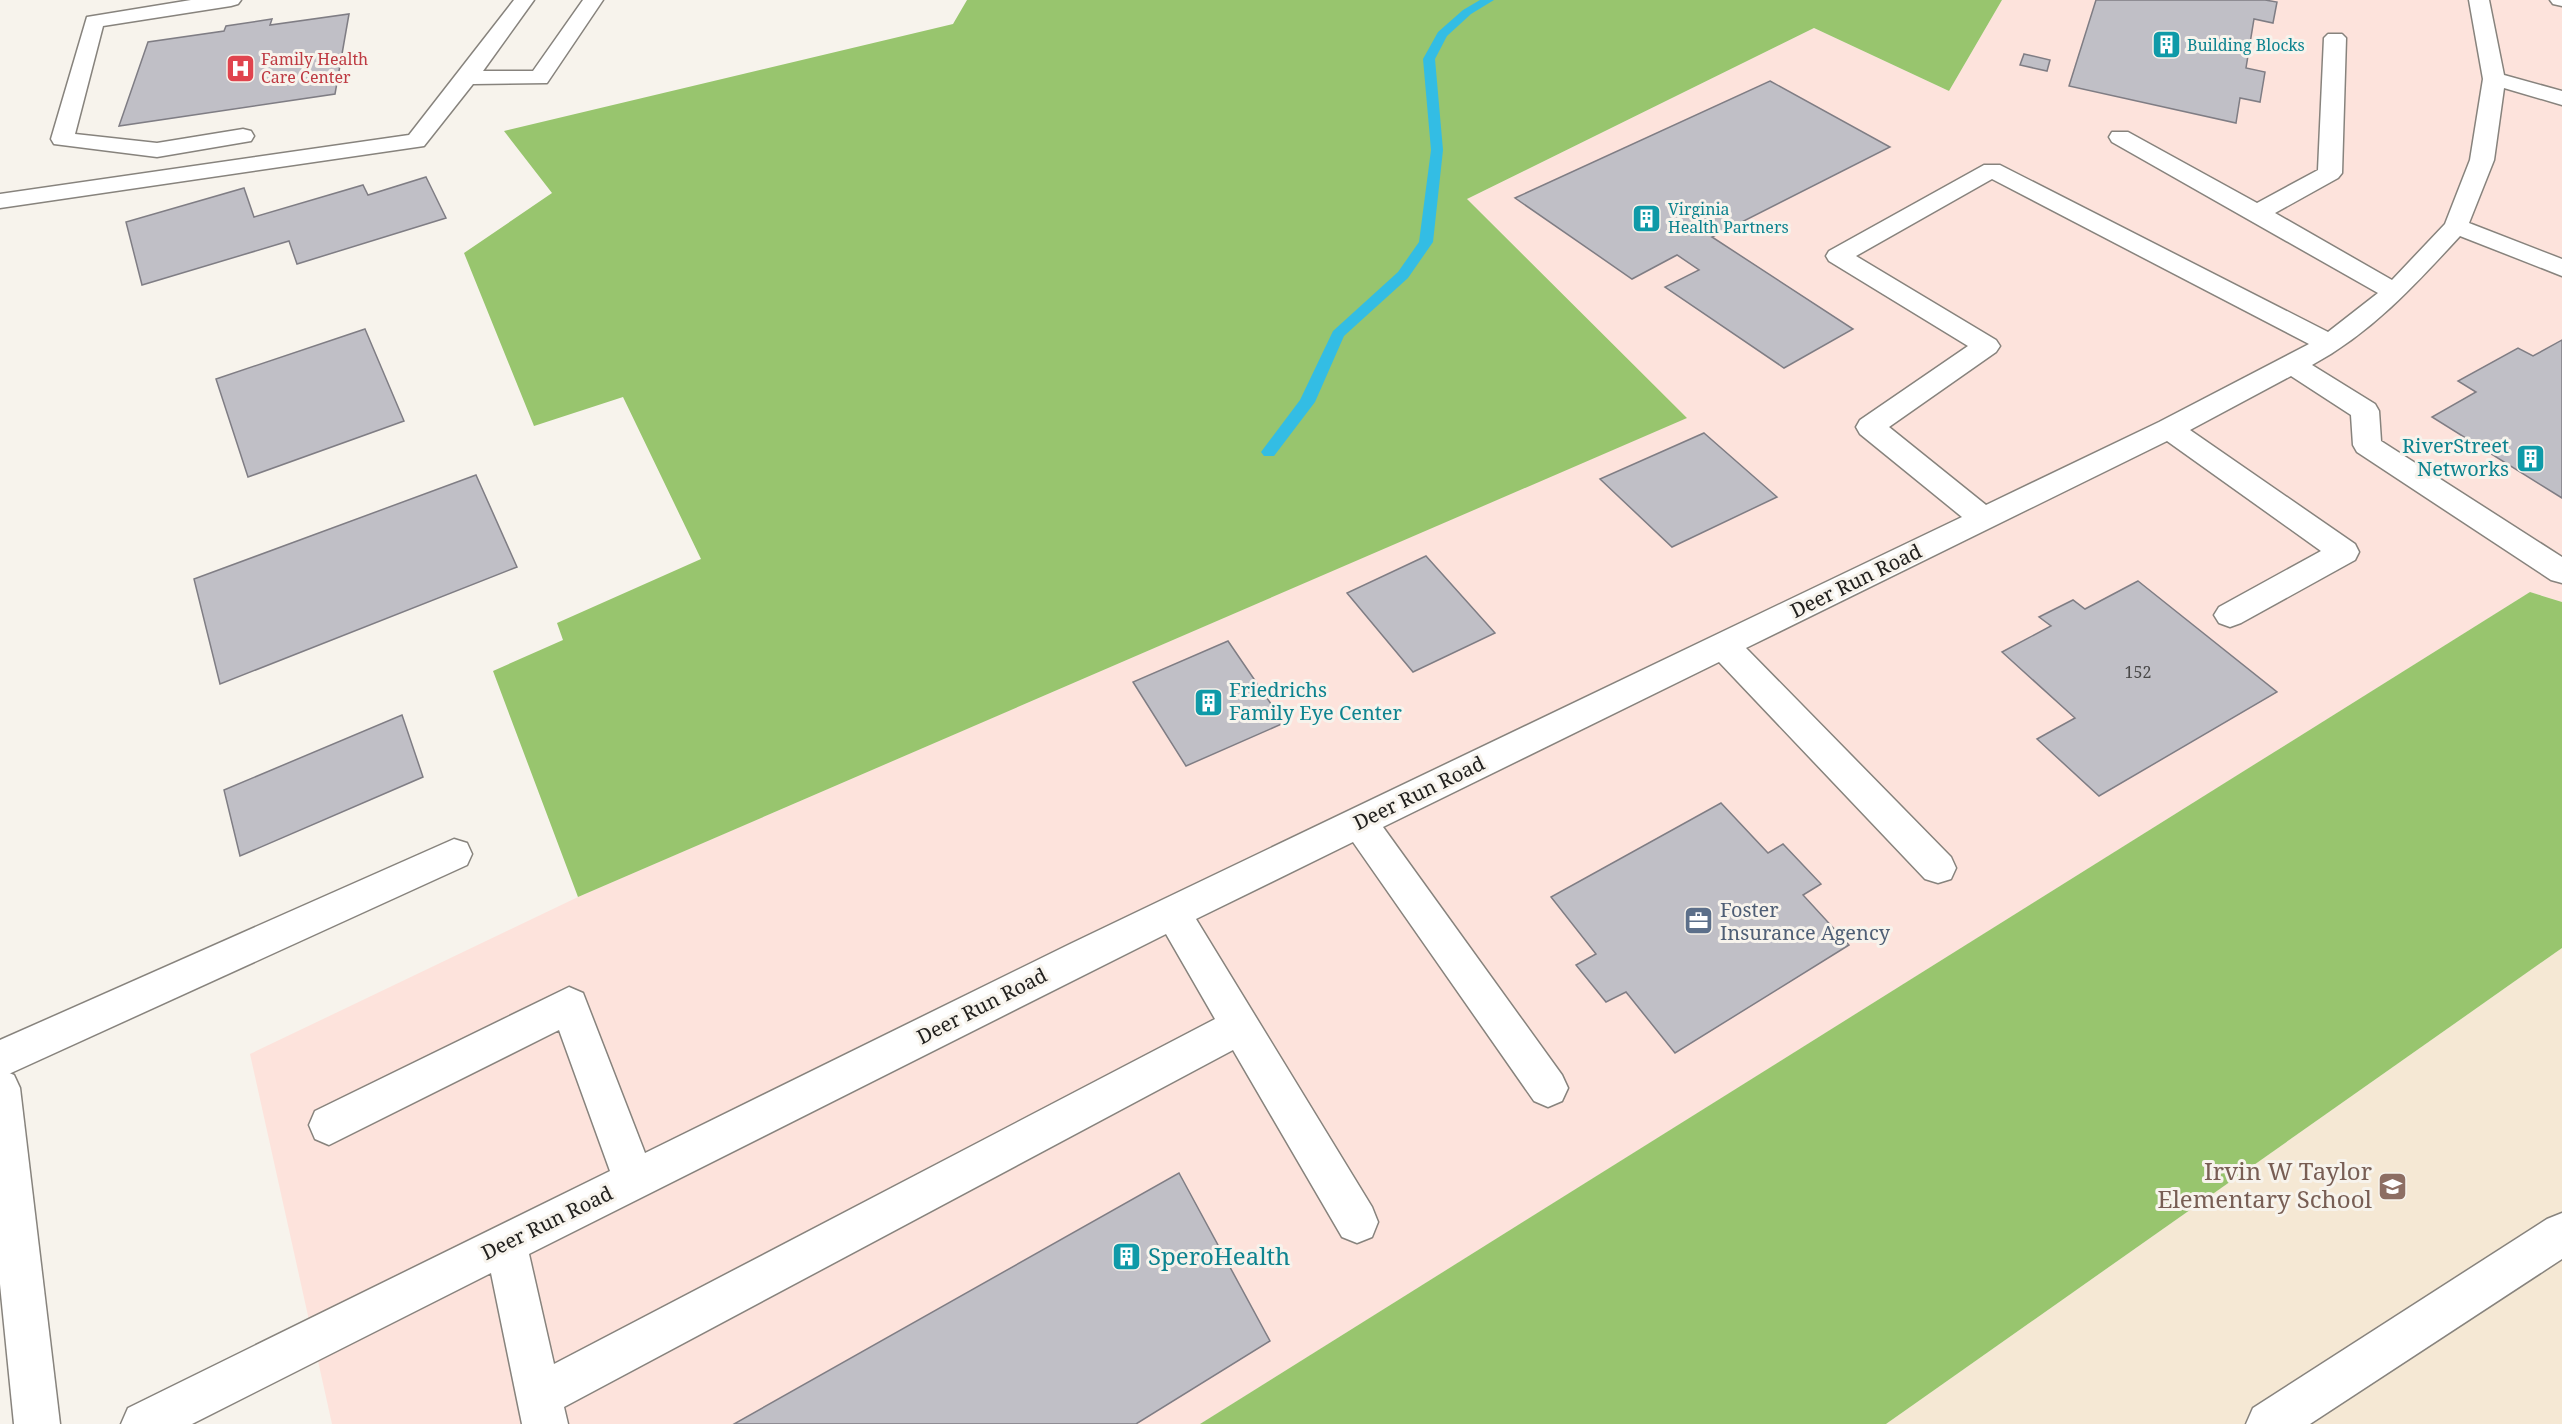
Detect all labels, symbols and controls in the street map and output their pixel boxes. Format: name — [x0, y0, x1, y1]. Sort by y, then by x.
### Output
building icon: Building Blocks — [2150, 29, 2182, 61]
place label: Building Blocks — [2187, 34, 2305, 56]
place label: Family Health Care Center — [261, 48, 368, 88]
hospital icon: Family Health Care Center — [224, 52, 256, 84]
place label: Virginia Health Partners — [1668, 198, 1789, 238]
building icon: Virginia Health Partners — [1631, 202, 1663, 234]
place label: RiverStreet Networks — [2402, 432, 2509, 482]
building icon: RiverStreet Networks — [2514, 442, 2546, 474]
street label: Deer Run Road — [1786, 537, 1926, 624]
house number: 152 — [2125, 661, 2151, 683]
place label: Friedrichs Family Eye Center — [1229, 676, 1403, 726]
building icon: Friedrichs Family Eye Center — [1192, 686, 1224, 718]
street label: Deer Run Road — [1349, 749, 1489, 836]
place label: Foster Insurance Agency — [1720, 896, 1891, 946]
office icon: Foster Insurance Agency — [1683, 905, 1715, 937]
street label: Deer Run Road — [912, 961, 1051, 1050]
place label: Irvin W Taylor Elementary School — [2157, 1154, 2373, 1215]
school or university icon: Irvin W Taylor Elementary School — [2377, 1170, 2409, 1202]
street label: Deer Run Road — [477, 1179, 617, 1266]
place label: SperoHealth — [1148, 1239, 1290, 1272]
building icon: SperoHealth — [1111, 1241, 1143, 1273]

